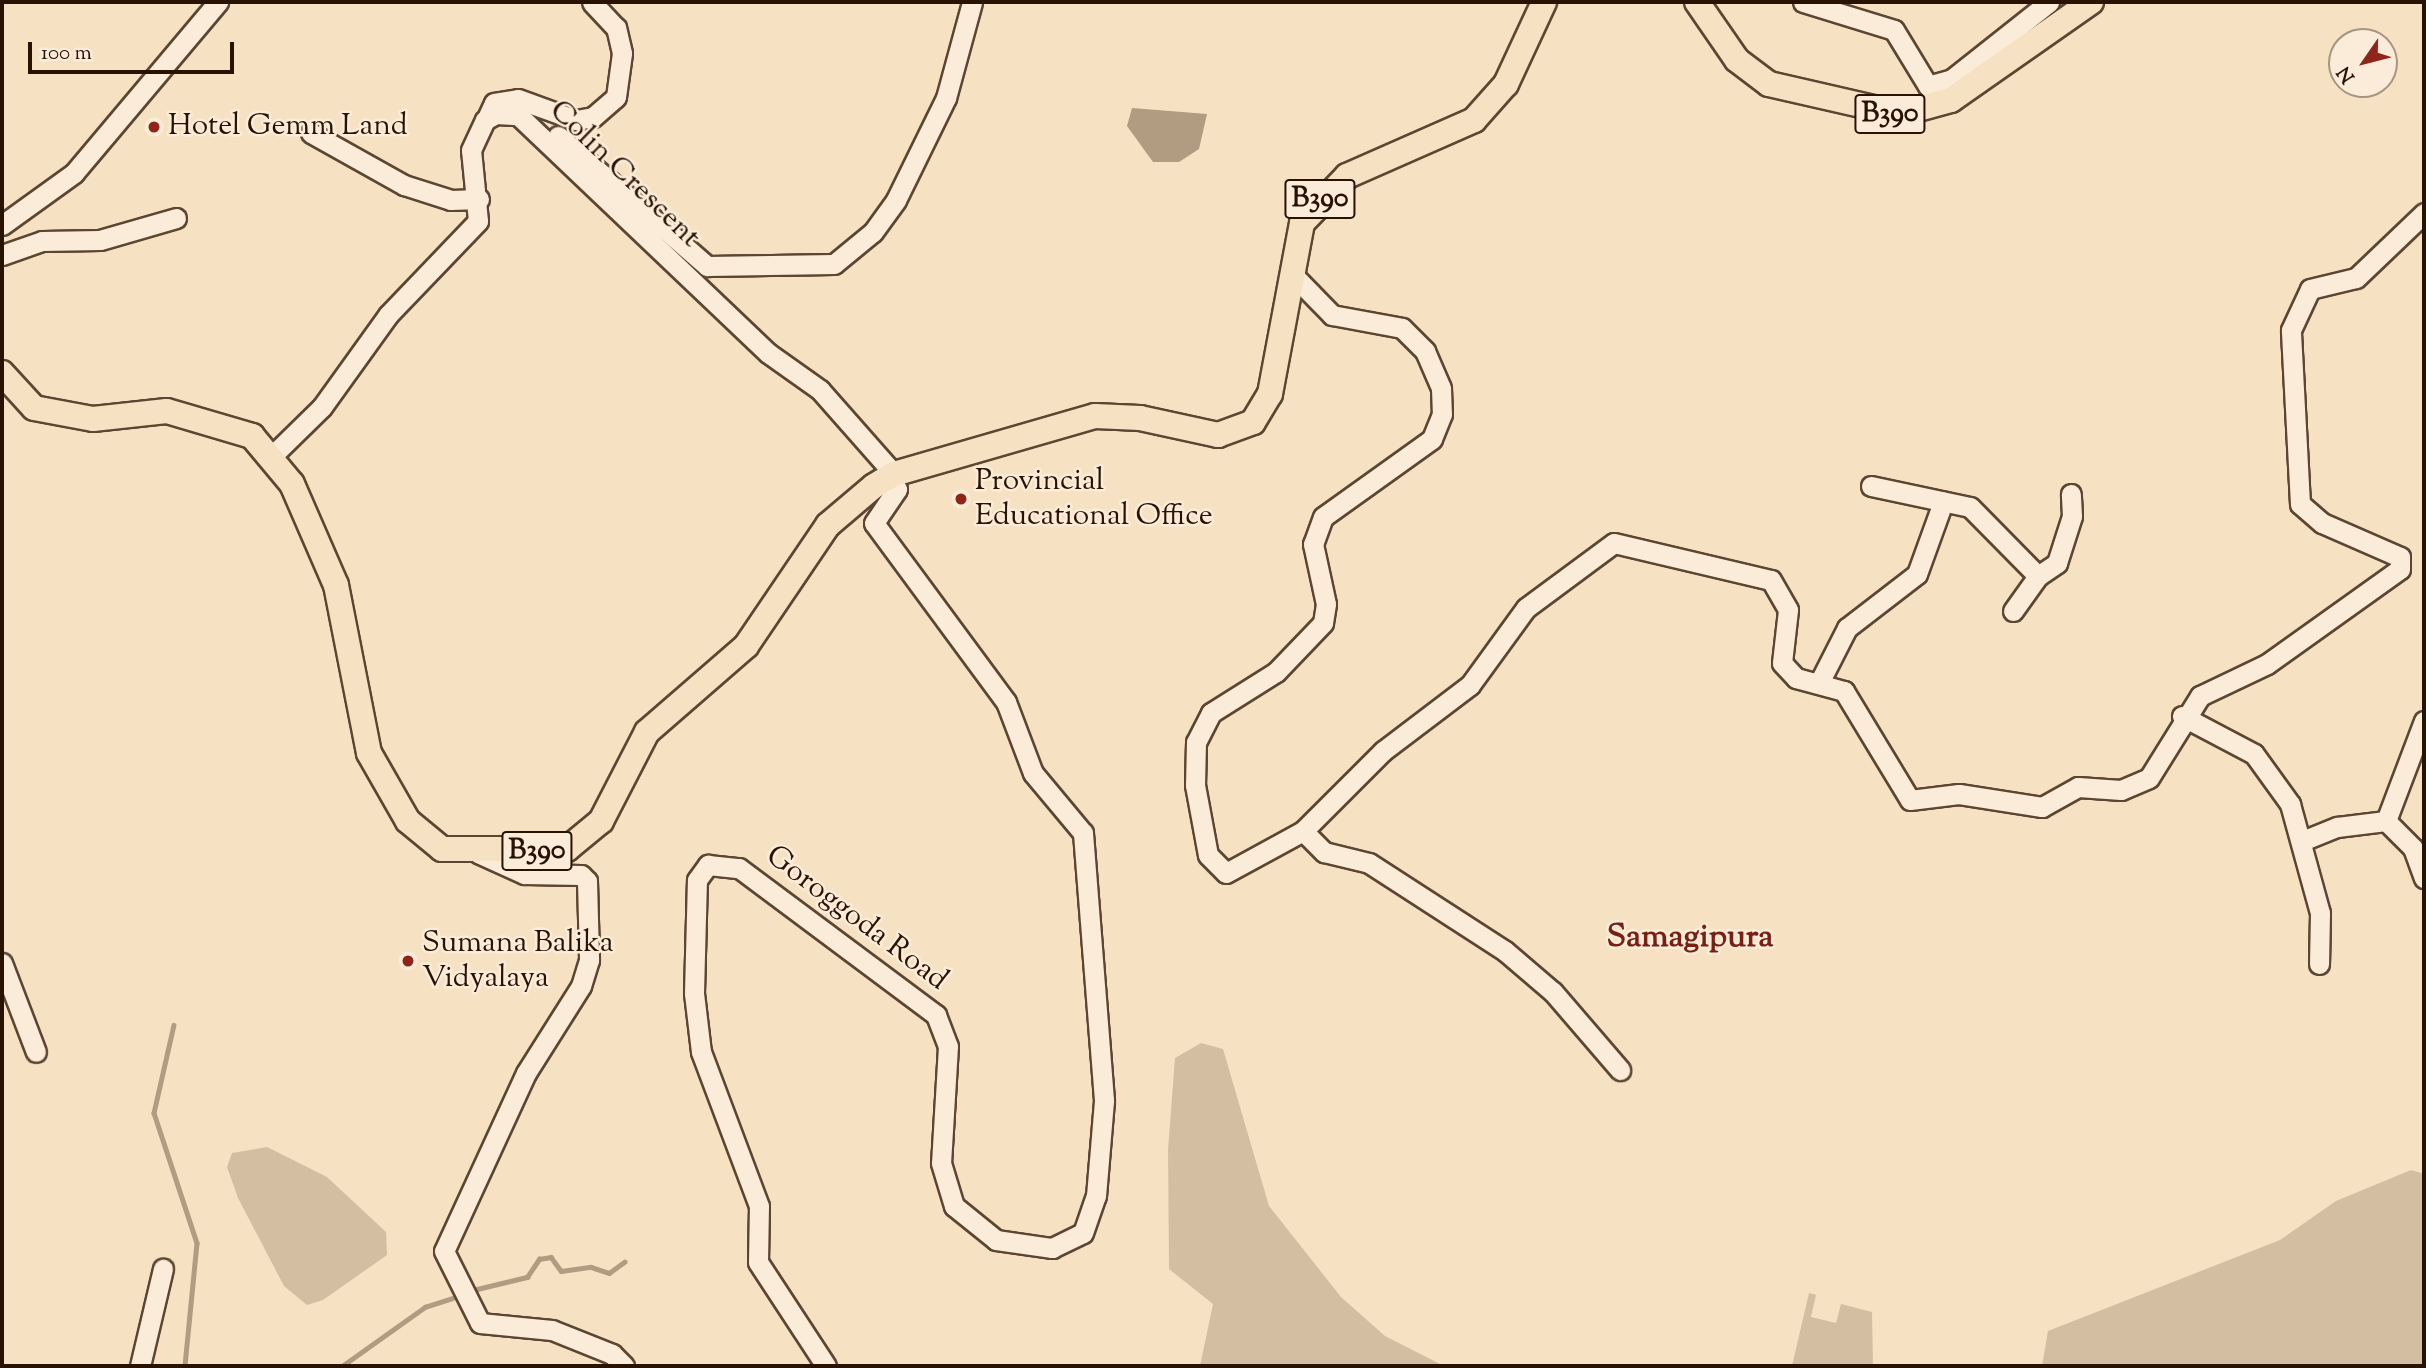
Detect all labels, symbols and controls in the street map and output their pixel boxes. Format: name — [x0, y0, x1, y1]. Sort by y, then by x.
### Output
scale bar — [32, 28, 238, 72]
north arrow — [2328, 28, 2398, 98]
text: 100 m — [41, 39, 92, 69]
text: N — [2332, 60, 2362, 88]
road number: B390 — [1853, 90, 1927, 138]
street label: Colin Crescent — [541, 94, 707, 256]
place label: Hotel Gemm Land — [168, 109, 408, 145]
marker: Hotel Gemm Land — [146, 119, 162, 135]
road number: B390 — [1283, 174, 1357, 224]
place label: Provincial Educational Office — [975, 464, 1213, 534]
marker: Provincial Educational Office — [953, 491, 969, 507]
road number: B390 — [500, 826, 574, 876]
street label: Goroggoda Road — [758, 839, 954, 999]
district label: Samagipura — [1606, 919, 1774, 959]
place label: Sumana Balika Vidyalaya — [422, 926, 614, 996]
marker: Sumana Balika Vidyalaya — [400, 953, 416, 969]

